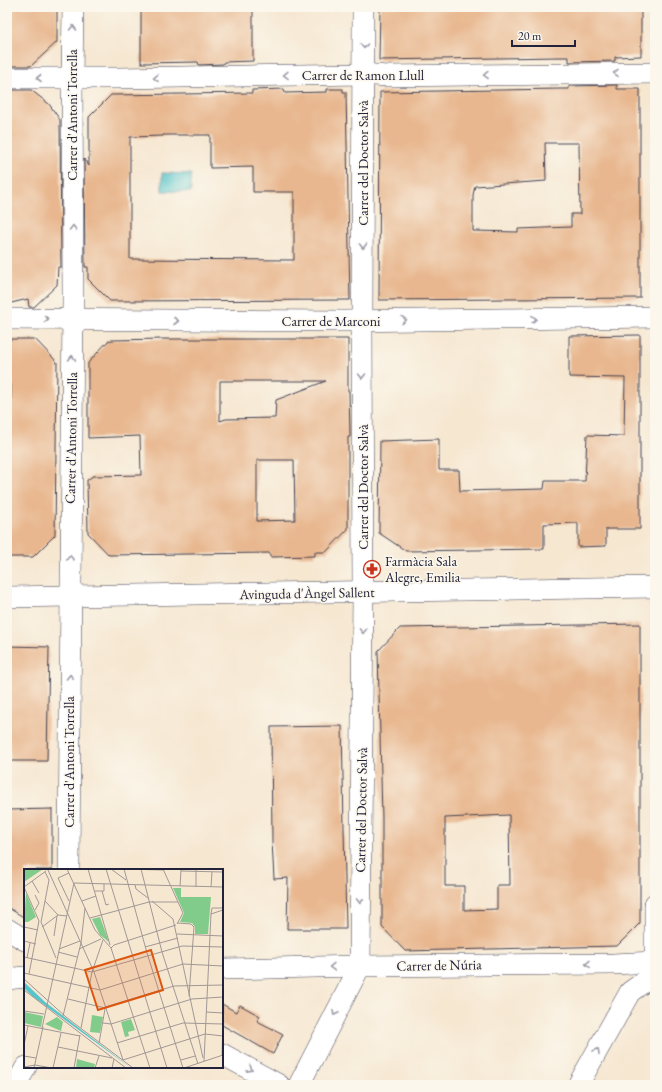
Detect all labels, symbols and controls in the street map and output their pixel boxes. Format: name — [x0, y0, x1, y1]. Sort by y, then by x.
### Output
scale bar — [512, 22, 575, 48]
one-way arrow — [68, 25, 77, 31]
text: 20 m — [518, 28, 542, 44]
one-way arrow — [359, 43, 368, 49]
street label: Carrer d'Antoni Torrella — [63, 49, 81, 181]
street label: Carrer de Ramon Llull — [302, 66, 425, 84]
one-way arrow — [613, 69, 619, 77]
one-way arrow — [283, 71, 289, 79]
one-way arrow — [483, 71, 489, 79]
one-way arrow — [36, 74, 42, 82]
one-way arrow — [153, 74, 159, 82]
street label: Carrer del Doctor Salvà — [354, 100, 372, 226]
one-way arrow — [69, 225, 77, 231]
one-way arrow — [359, 243, 367, 249]
street label: Carrer de Marconi — [282, 312, 381, 330]
one-way arrow — [43, 315, 49, 323]
one-way arrow — [531, 315, 537, 323]
one-way arrow — [401, 316, 407, 325]
one-way arrow — [173, 317, 179, 325]
one-way arrow — [68, 355, 76, 361]
street label: Carrer d'Antoni Torrella — [61, 372, 81, 504]
one-way arrow — [358, 373, 366, 379]
street label: Carrer del Doctor Salvà — [354, 424, 372, 550]
place label: Farmàcia Sala Alegre, Emilia — [384, 552, 461, 586]
one-way arrow — [66, 555, 74, 561]
pharmacy icon: Farmàcia Sala Alegre, Emilia — [362, 559, 382, 579]
street label: Avinguda d'Àngel Sallent — [238, 583, 375, 603]
one-way arrow — [359, 628, 367, 634]
one-way arrow — [66, 674, 74, 680]
street label: Carrer d'Antoni Torrella — [60, 696, 78, 828]
street label: Carrer del Doctor Salvà — [351, 747, 371, 873]
inset map — [24, 869, 223, 1068]
one-way arrow — [356, 898, 364, 904]
street label: Carrer de Núria — [396, 955, 482, 975]
one-way arrow — [585, 960, 591, 968]
one-way arrow — [329, 962, 335, 971]
one-way arrow — [333, 1009, 340, 1016]
one-way arrow — [592, 1048, 600, 1055]
one-way arrow — [246, 1065, 253, 1072]

